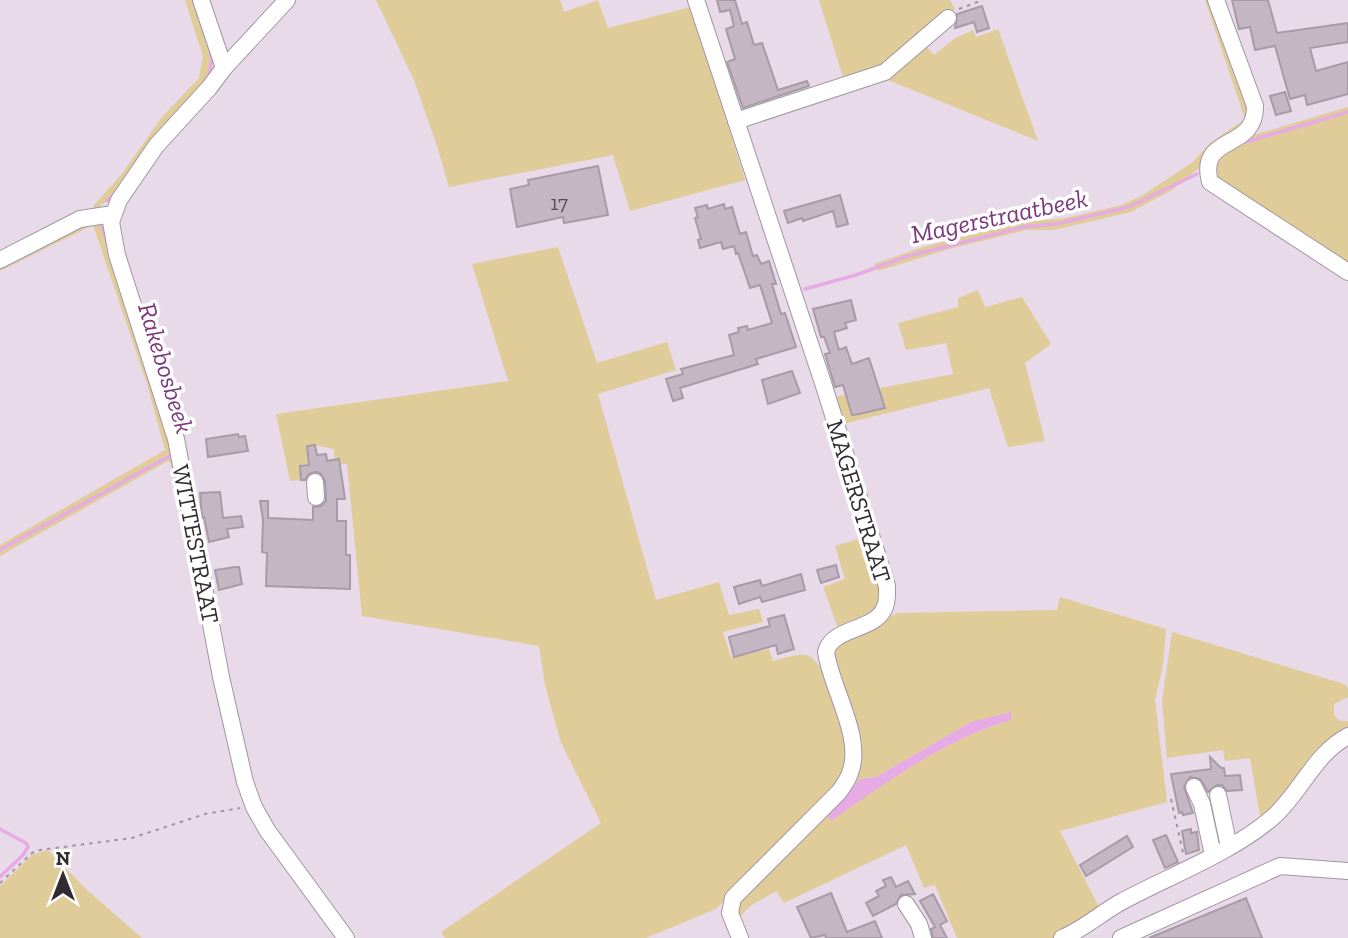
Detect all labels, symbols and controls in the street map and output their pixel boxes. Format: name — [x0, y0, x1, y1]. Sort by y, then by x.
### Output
water label: Magerstraatbeek — [908, 182, 1090, 250]
house number: 17 — [550, 190, 568, 215]
water label: Rakebosbeek — [131, 299, 201, 437]
street label: MAGERSTRAAT — [820, 416, 898, 586]
street label: WITTESTRAAT — [166, 462, 226, 626]
north arrow — [28, 840, 98, 910]
text: N — [56, 847, 70, 870]

